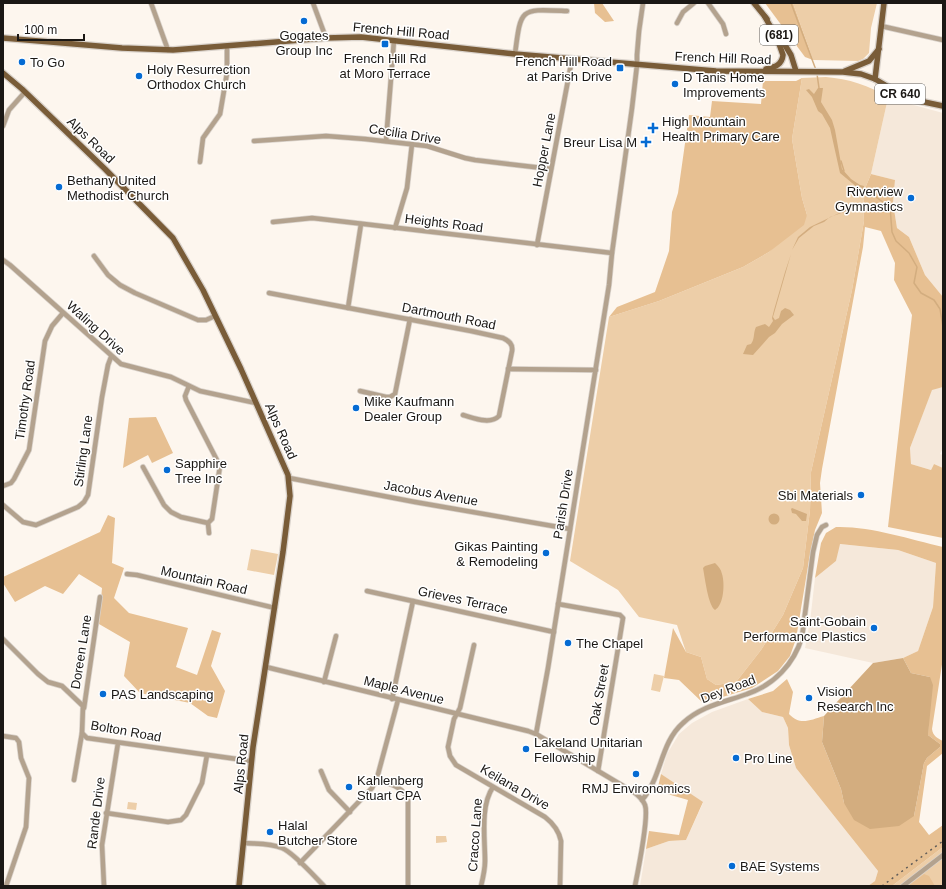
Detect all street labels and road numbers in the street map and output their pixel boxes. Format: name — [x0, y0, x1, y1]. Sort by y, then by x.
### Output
street label: French Hill Road — [352, 19, 450, 43]
road number: (681) — [760, 25, 798, 45]
street label: French Hill Road — [674, 49, 772, 67]
road number: CR 640 — [875, 84, 925, 104]
street label: Hopper Lane — [529, 112, 559, 188]
street label: Alps Road — [64, 114, 118, 166]
street label: Cecilia Drive — [368, 121, 442, 147]
street label: Heights Road — [404, 211, 484, 235]
street label: Waling Drive — [64, 298, 128, 358]
street label: Dartmouth Road — [401, 300, 497, 332]
street label: Timothy Road — [12, 359, 38, 441]
street label: Alps Road — [262, 401, 300, 461]
street label: Stirling Lane — [71, 414, 95, 488]
street label: Parish Drive — [550, 468, 576, 540]
street label: Jacobus Avenue — [383, 477, 479, 509]
street label: Mountain Road — [159, 563, 249, 597]
street label: Grieves Terrace — [417, 583, 509, 617]
street label: Doreen Lane — [68, 614, 94, 690]
street label: Oak Street — [586, 663, 612, 727]
street label: Dey Road — [698, 672, 758, 706]
street label: Maple Avenue — [362, 673, 446, 707]
street label: Bolton Road — [89, 717, 163, 745]
street label: Alps Road — [230, 733, 252, 795]
street label: Keilana Drive — [478, 761, 552, 813]
street label: Rande Drive — [84, 776, 108, 850]
street label: Cracco Lane — [465, 798, 485, 872]

